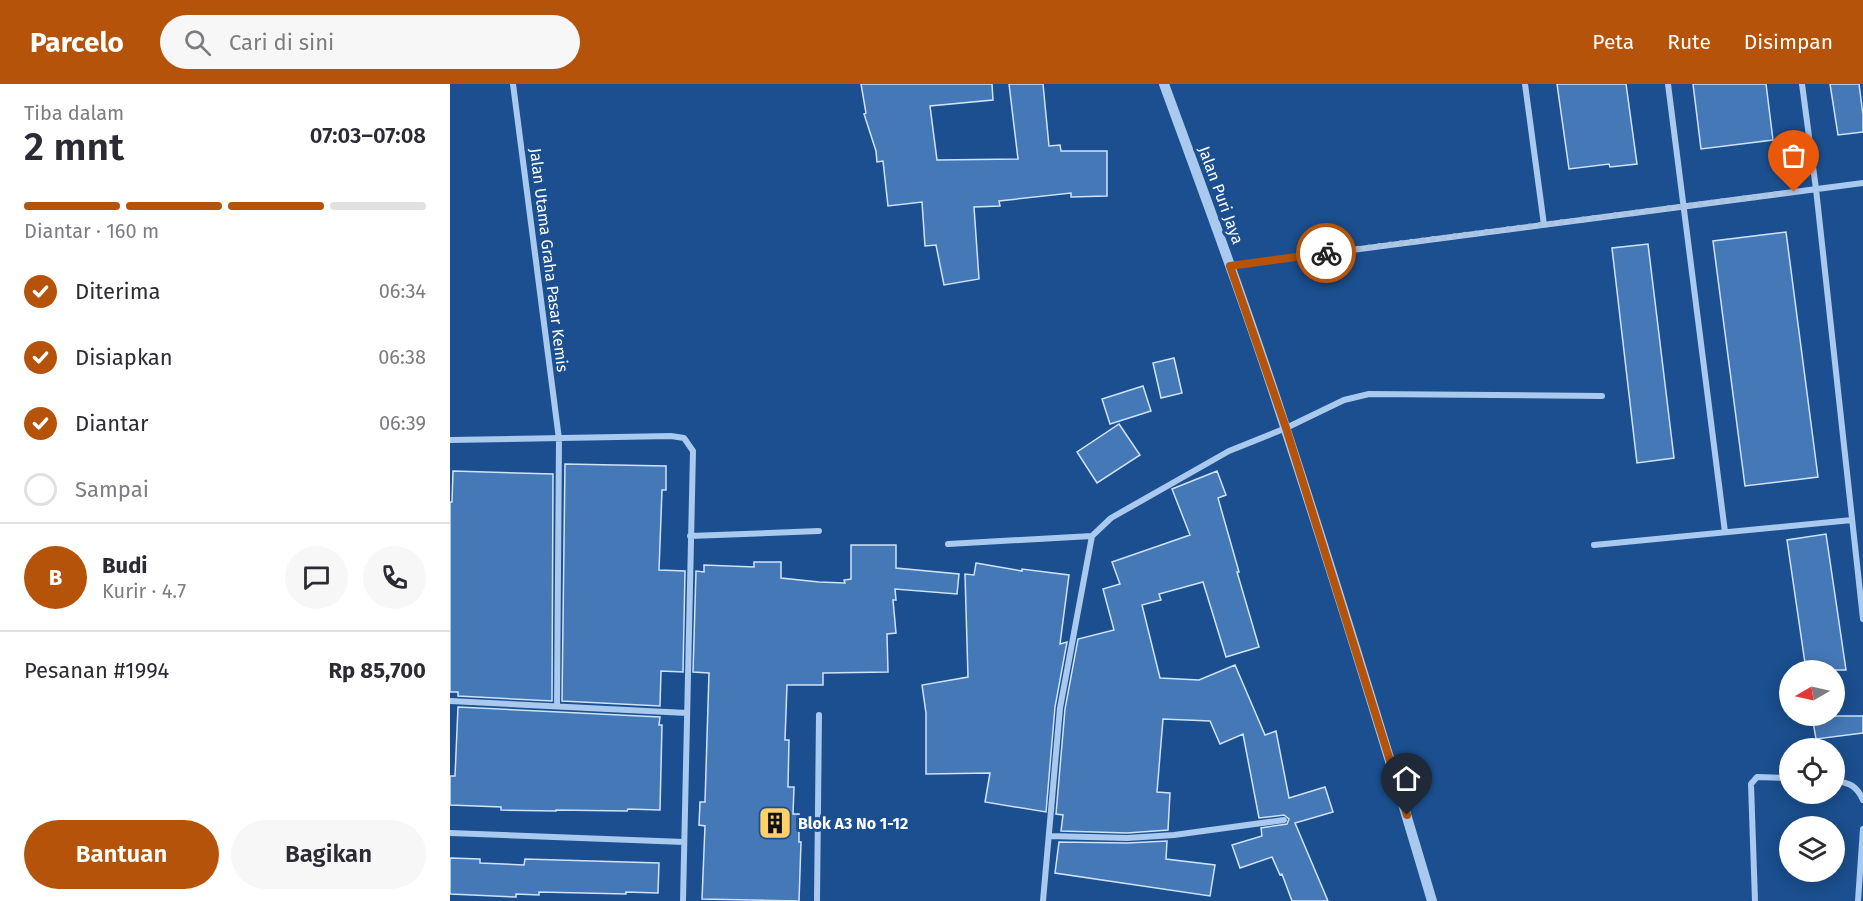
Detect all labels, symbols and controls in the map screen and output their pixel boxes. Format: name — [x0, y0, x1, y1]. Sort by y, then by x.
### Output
search box — [160, 15, 580, 69]
text: Parcelo — [30, 26, 124, 59]
icon: search — [181, 26, 214, 59]
text: Cari di sini — [229, 29, 334, 56]
text: Peta — [1592, 29, 1634, 55]
text: Rute — [1667, 29, 1711, 55]
text: Disimpan — [1744, 29, 1833, 55]
text: Tiba dalam — [24, 101, 124, 125]
text: 07:03–07:08 — [310, 122, 426, 149]
text: 2 mnt — [24, 124, 124, 170]
pin — [1768, 130, 1819, 192]
icon: bag — [1777, 139, 1810, 172]
street label: Jalan Puri Jaya — [1194, 143, 1248, 247]
street label: Jalan Utama Graha Pasar Kemis — [526, 147, 572, 373]
text: Diantar · 160 m — [24, 219, 159, 243]
courier — [1296, 223, 1356, 283]
icon: bike — [1310, 237, 1343, 270]
icon: check — [24, 275, 57, 308]
text: Diterima — [75, 278, 161, 305]
text: 06:34 — [379, 279, 426, 303]
icon: check — [24, 341, 57, 374]
text: Disiapkan — [75, 344, 173, 371]
text: 06:38 — [378, 345, 426, 369]
icon: check — [24, 407, 57, 440]
text: Diantar — [75, 410, 148, 437]
text: 06:39 — [379, 411, 426, 435]
text: Sampai — [75, 476, 149, 503]
button: chat — [285, 546, 348, 609]
button: phone — [363, 546, 426, 609]
text: Budi — [102, 552, 148, 579]
text: B — [49, 564, 62, 591]
text: Kurir · 4.7 — [102, 579, 186, 603]
text: Pesanan #1994 — [24, 657, 169, 684]
text: Rp 85,700 — [328, 657, 426, 684]
north arrow — [1779, 660, 1845, 726]
map controls — [1779, 660, 1845, 882]
button: locate — [1779, 738, 1845, 804]
pin — [1381, 753, 1432, 815]
icon: home — [1390, 762, 1423, 795]
building icon: Blok A3 No 1-12 — [757, 805, 793, 841]
place label: Blok A3 No 1-12 — [798, 814, 908, 833]
button: layers — [1779, 816, 1845, 882]
button: Bantuan — [24, 820, 219, 889]
button: Bagikan — [231, 820, 426, 889]

